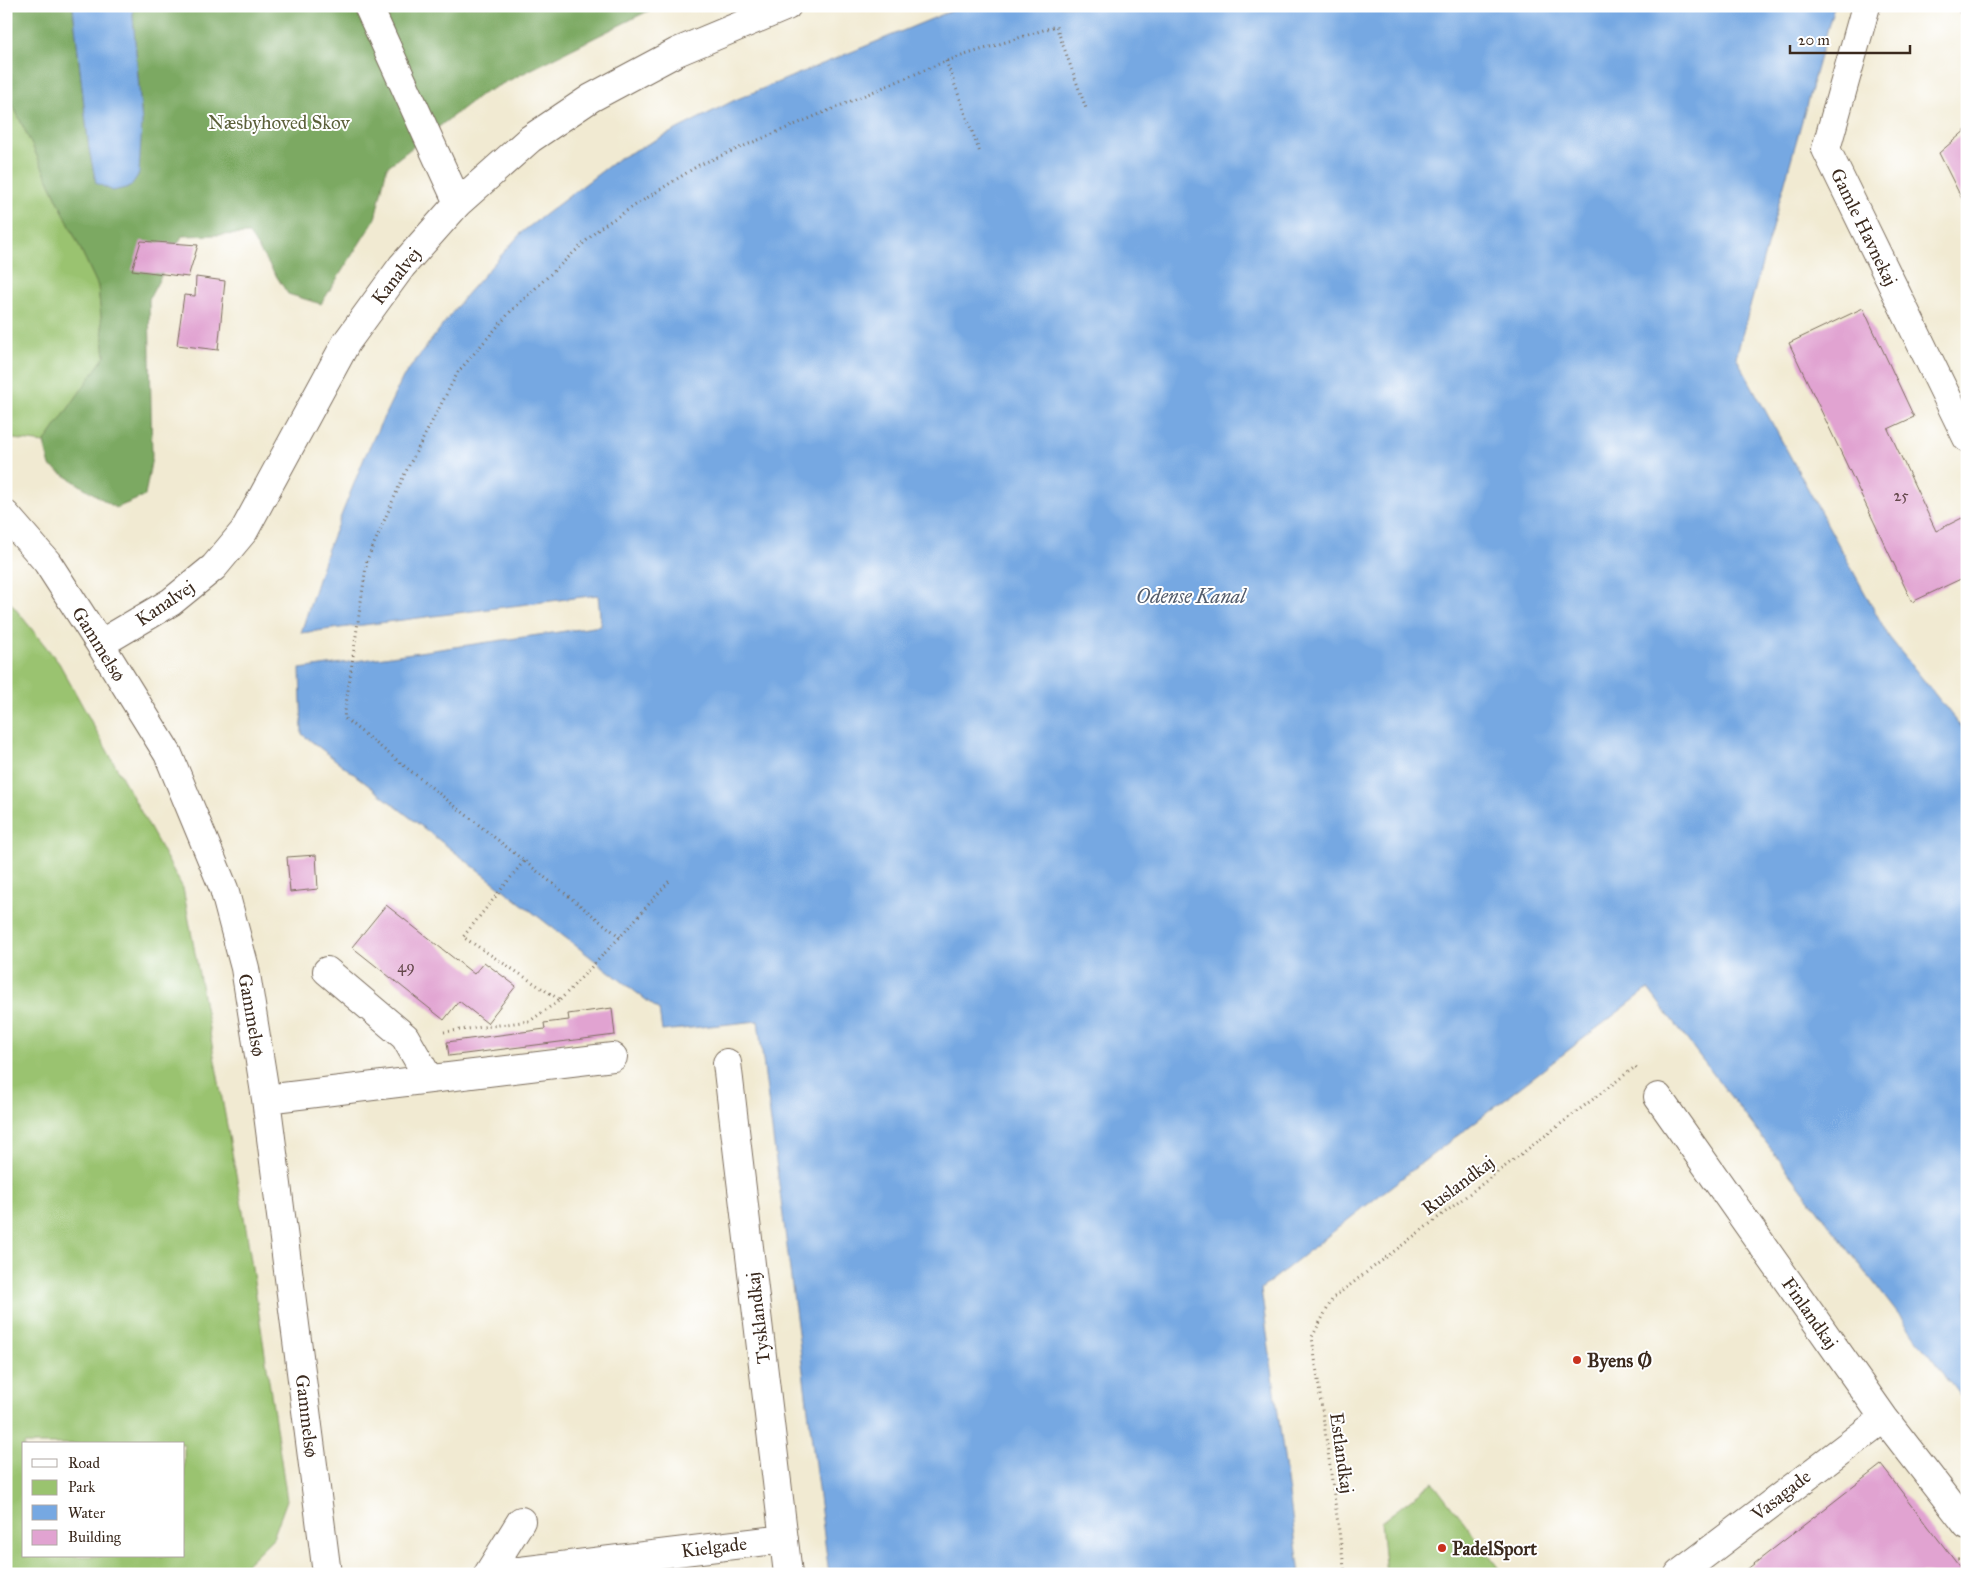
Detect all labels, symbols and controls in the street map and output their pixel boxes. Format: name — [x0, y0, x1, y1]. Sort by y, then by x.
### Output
scale bar — [1790, 22, 1910, 54]
text: 20 m — [1798, 31, 1830, 49]
park label: Næsbyhoved Skov — [208, 111, 351, 134]
street label: Gamle Havnekaj — [1826, 164, 1902, 290]
street label: Kanalvej — [367, 243, 425, 309]
house number: 25 — [1893, 486, 1909, 505]
street label: Kanalvej — [131, 575, 199, 631]
water label: Odense Kanal — [1136, 584, 1247, 608]
street label: Gammelsø — [67, 602, 131, 686]
house number: 49 — [397, 957, 415, 976]
street label: Gammelsø — [233, 972, 271, 1058]
street label: Ruslandkaj — [1417, 1150, 1499, 1220]
street label: Tysklandkaj — [741, 1271, 775, 1365]
street label: Finlandkaj — [1777, 1273, 1843, 1353]
place label: Byens Ø — [1587, 1349, 1652, 1373]
marker: Byens Ø — [1571, 1354, 1583, 1366]
street label: Gammelsø — [290, 1373, 324, 1459]
street label: Estlandkaj — [1325, 1411, 1359, 1495]
legend — [22, 1442, 185, 1558]
text: Road — [68, 1454, 100, 1472]
street label: Vasagade — [1746, 1465, 1816, 1527]
text: Park — [68, 1478, 95, 1496]
text: Water — [68, 1504, 105, 1522]
text: Building — [68, 1528, 122, 1546]
street label: Kielgade — [680, 1532, 748, 1563]
place label: PadelSport — [1452, 1537, 1537, 1561]
marker: PadelSport — [1436, 1542, 1448, 1554]

